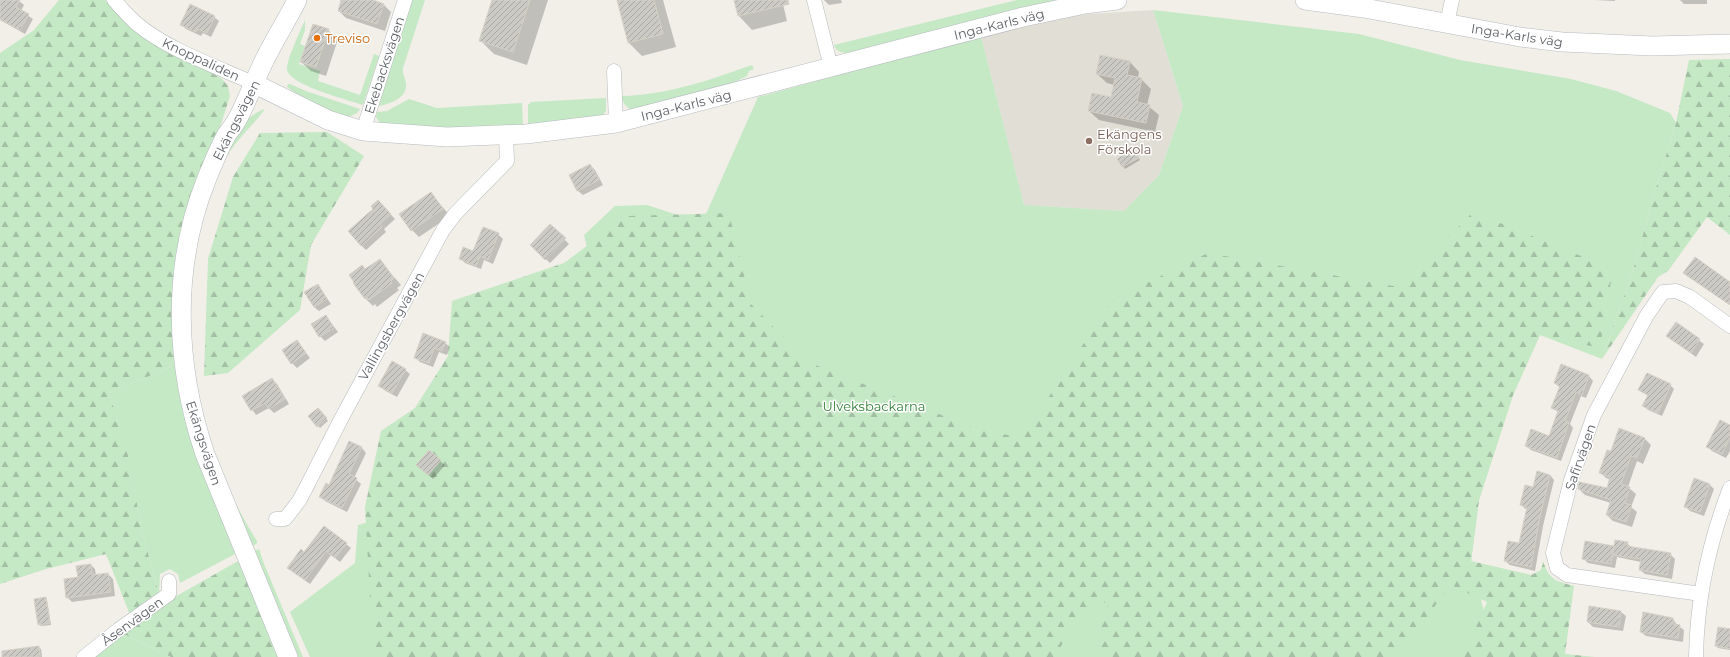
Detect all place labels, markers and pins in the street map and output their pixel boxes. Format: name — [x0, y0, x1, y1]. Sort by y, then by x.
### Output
place label: Treviso — [325, 30, 370, 46]
marker: Treviso — [312, 33, 322, 43]
place label: Ekängens Förskola — [1097, 126, 1162, 157]
marker: Ekängens Förskola — [1084, 136, 1094, 146]

